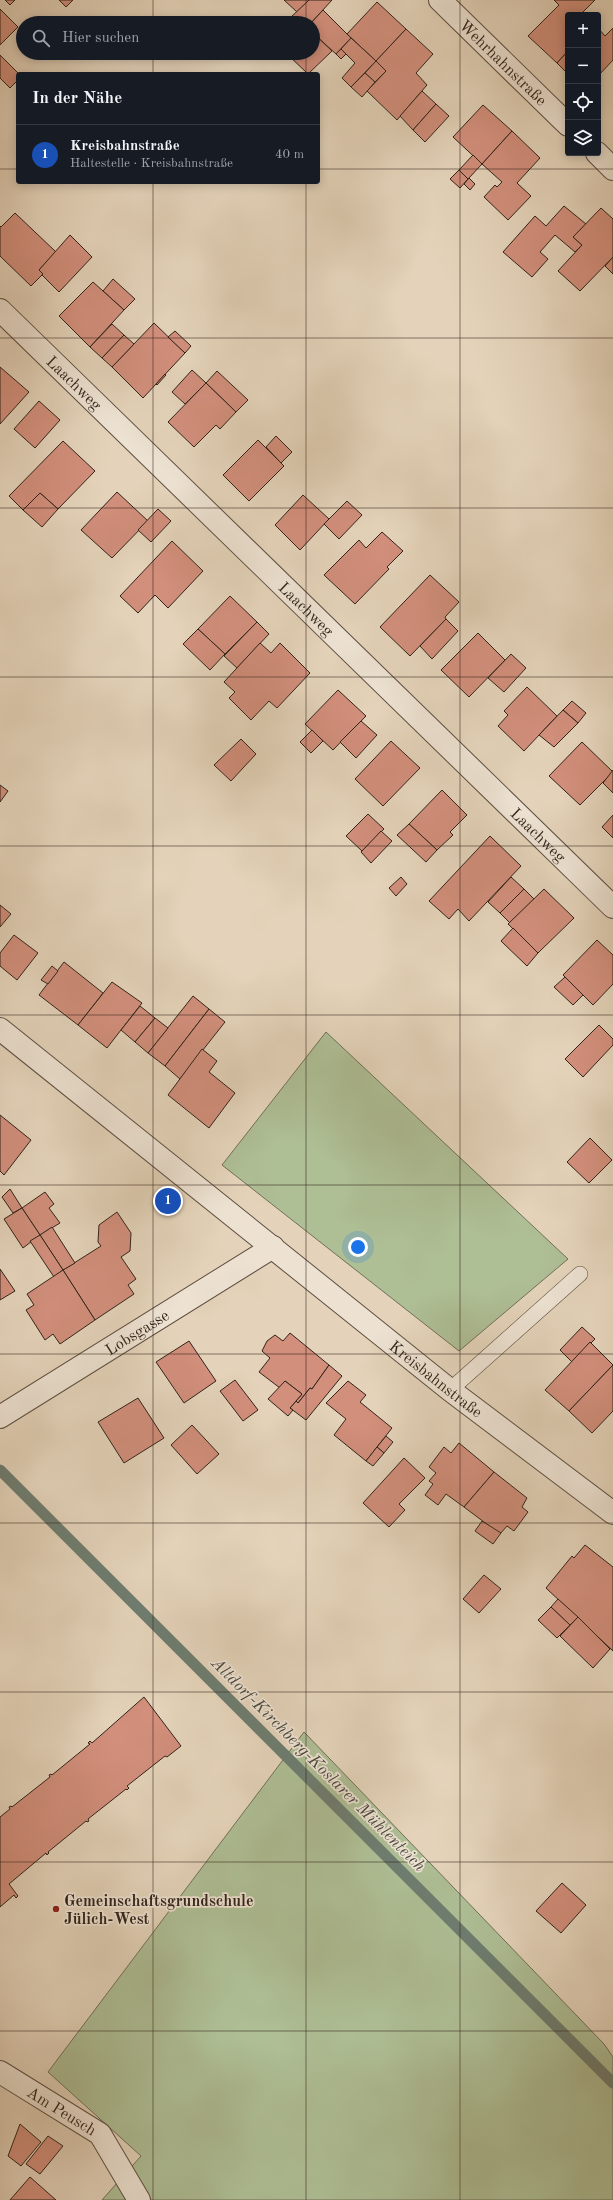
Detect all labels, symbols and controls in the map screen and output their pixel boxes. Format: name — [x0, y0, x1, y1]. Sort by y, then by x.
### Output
map controls — [565, 12, 601, 156]
button: + — [565, 12, 601, 48]
search box — [16, 16, 320, 60]
street label: Wehrhahnstraße — [456, 18, 549, 110]
icon: search — [30, 27, 52, 49]
text: Hier suchen — [62, 31, 139, 46]
button: − — [565, 48, 601, 84]
button: locate — [565, 84, 601, 120]
text: In der Nähe — [32, 90, 122, 107]
button: layers — [565, 120, 601, 156]
text: Kreisbahnstraße — [70, 139, 180, 154]
text: 1 — [41, 148, 49, 161]
text: 40 m — [275, 148, 304, 161]
text: Haltestelle · Kreisbahnstraße — [70, 157, 233, 170]
street label: Laachweg — [42, 354, 104, 414]
street label: Laachweg — [275, 580, 336, 640]
street label: Laachweg — [507, 806, 568, 866]
pin: 1 — [155, 1186, 181, 1216]
your location — [348, 1237, 368, 1257]
street label: Lobsgasse — [103, 1308, 172, 1359]
street label: Kreisbahnstraße — [385, 1339, 485, 1421]
water label: Altdorf-Kirchberg-Koslarer Mühlenteich — [207, 1654, 428, 1875]
place label: Gemeinschaftsgrundschule Jülich-West — [64, 1894, 254, 1928]
marker: Gemeinschaftsgrundschule Jülich-West — [51, 1904, 61, 1914]
street label: Am Peusch — [24, 2085, 99, 2140]

